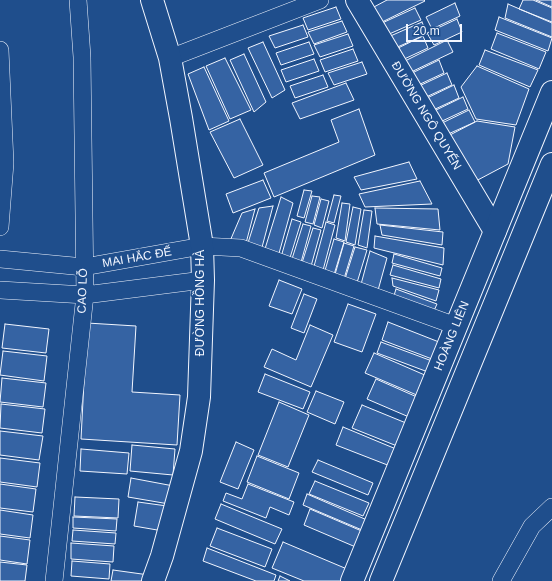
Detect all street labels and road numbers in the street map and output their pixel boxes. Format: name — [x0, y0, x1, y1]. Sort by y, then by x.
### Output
street label: ĐƯỜNG NGÔ QUYẾN — [388, 59, 464, 173]
street label: MAI HẮC ĐẾ — [101, 245, 173, 271]
street label: ĐƯỜNG HỒNG HÀ — [194, 250, 208, 356]
street label: CAO LỖ — [75, 268, 91, 314]
street label: HOÀNG LIÊN — [431, 299, 473, 373]

